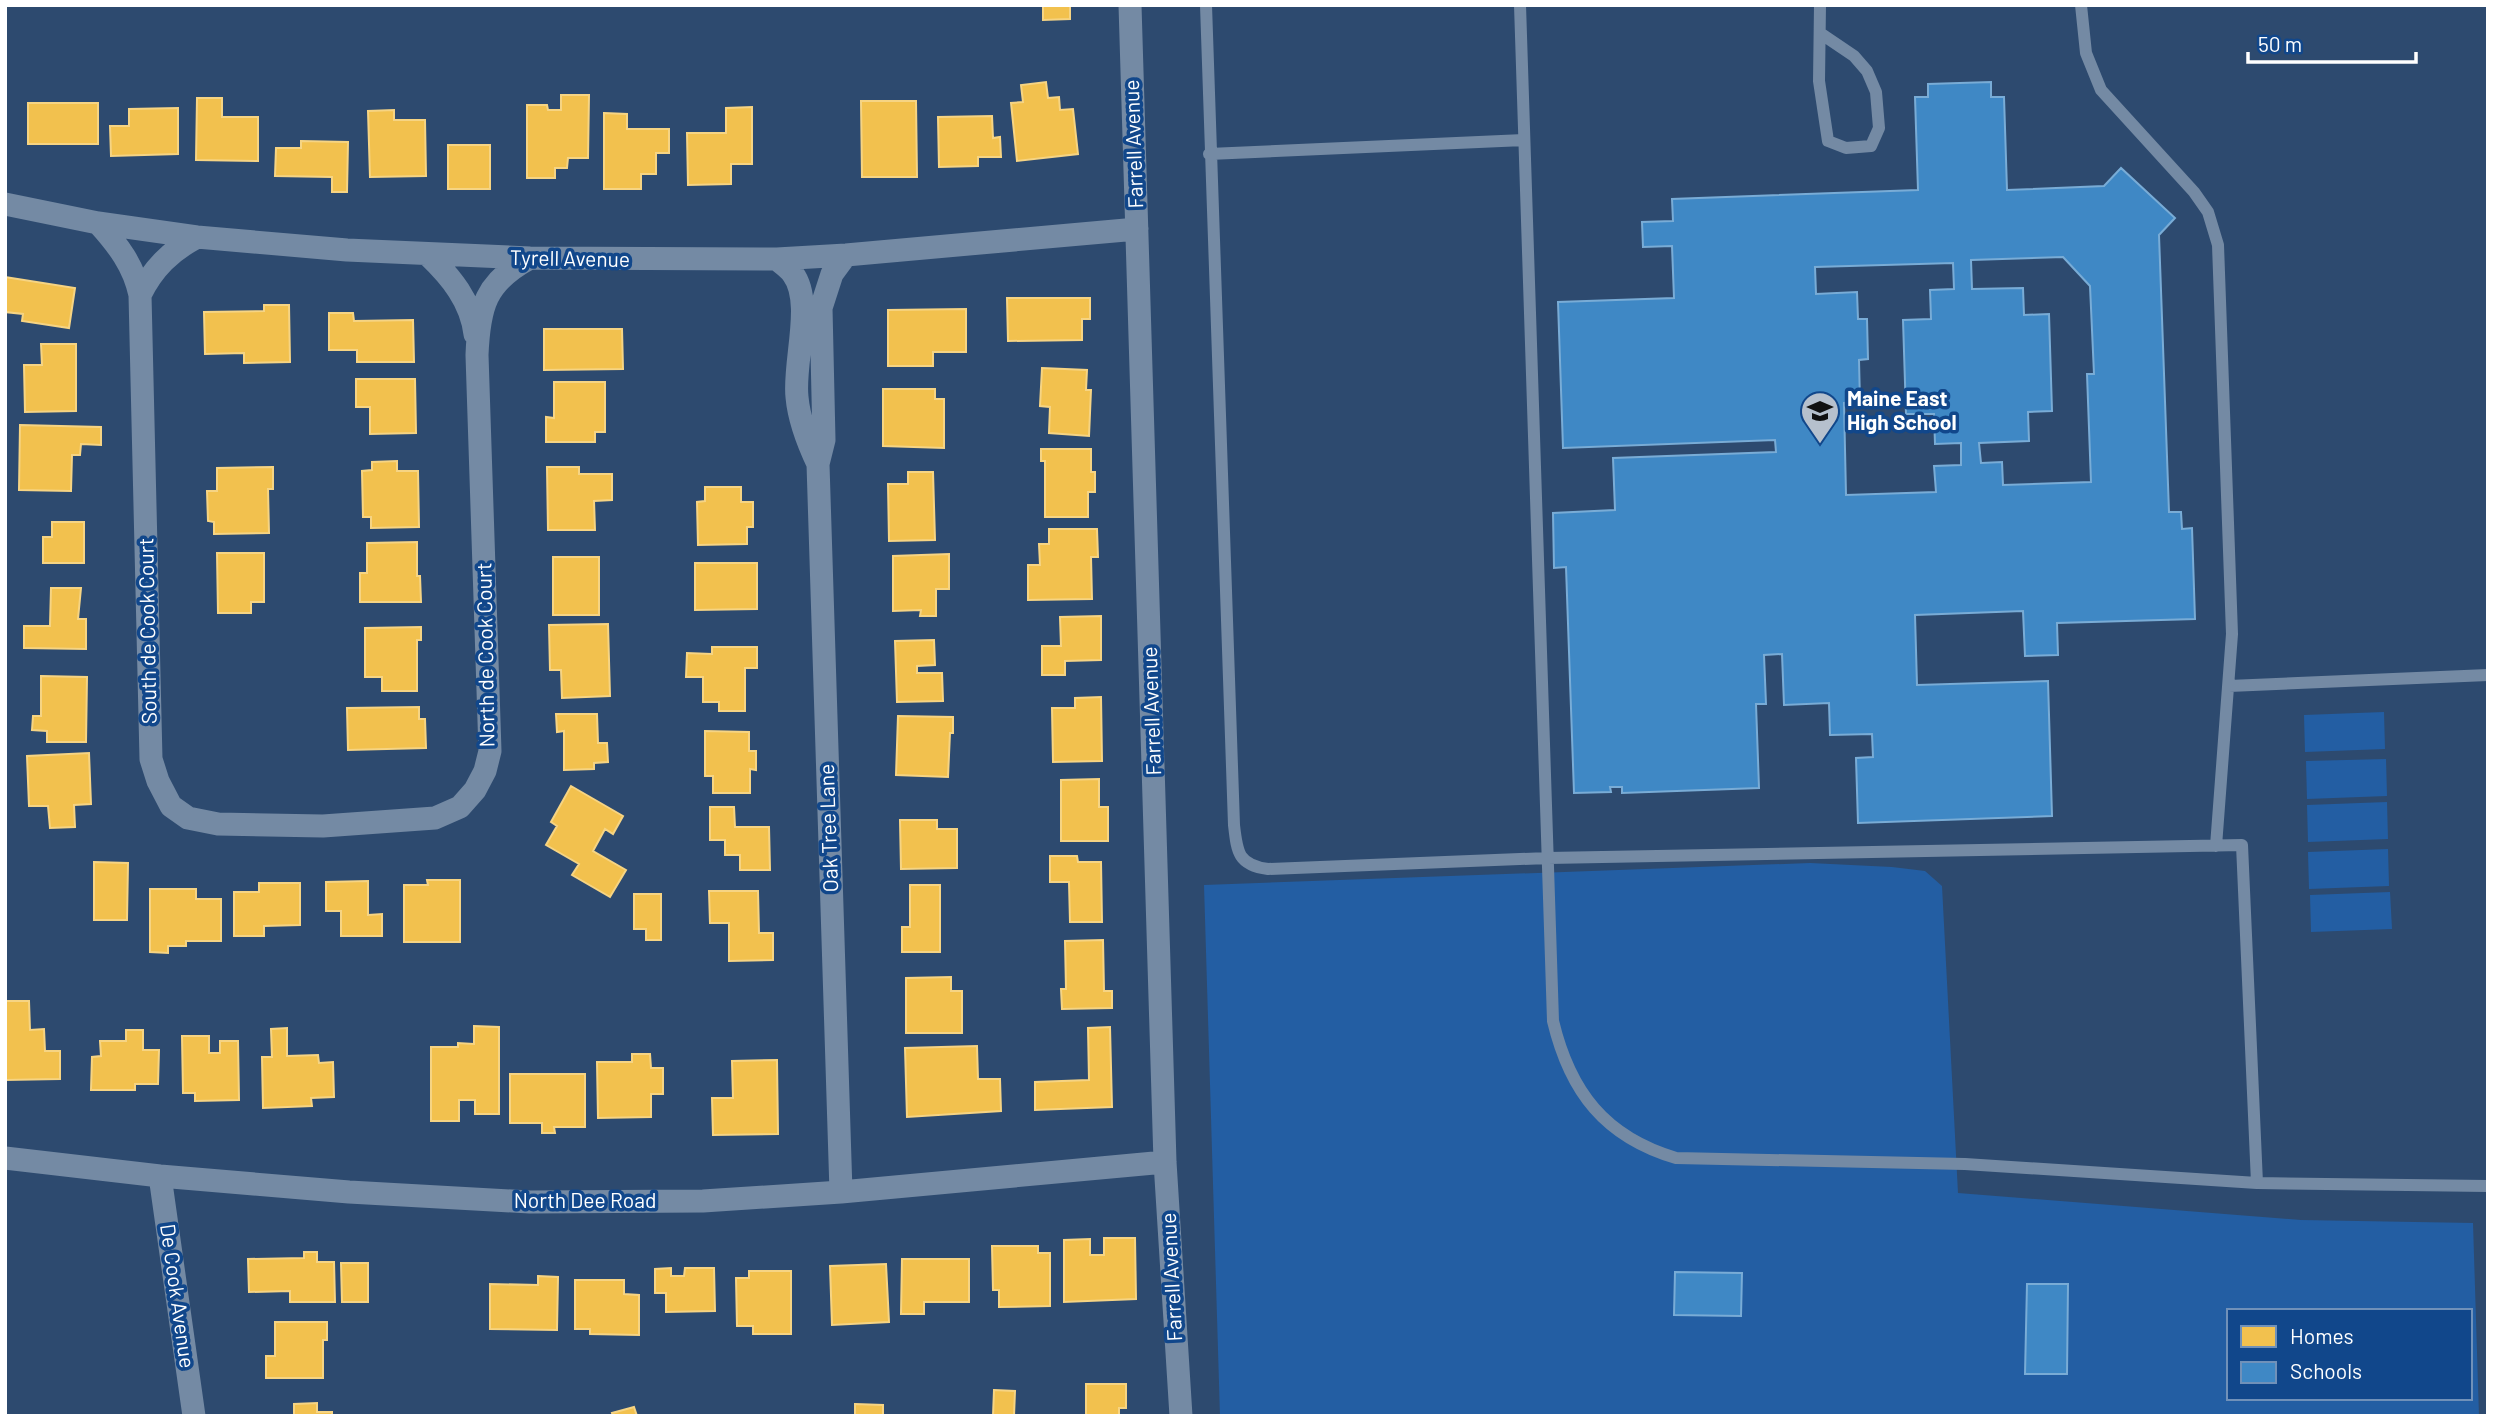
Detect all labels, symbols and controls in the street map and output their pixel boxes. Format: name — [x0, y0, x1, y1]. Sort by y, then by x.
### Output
scale bar — [2248, 21, 2416, 65]
text: 50 m — [2258, 31, 2302, 56]
street label: Farrell Avenue — [1118, 79, 1147, 209]
street label: Tyrell Avenue — [510, 244, 630, 271]
place label: Maine East High School — [1847, 385, 1957, 434]
school or university icon: Maine East High School — [1799, 390, 1841, 445]
street label: South de Cook Court — [132, 538, 161, 724]
street label: North de Cook Court — [470, 562, 499, 748]
street label: Farrell Avenue — [1136, 646, 1165, 776]
street label: Oak Tree Lane — [813, 763, 842, 893]
street label: North Dee Road — [514, 1187, 656, 1212]
street label: Farrell Avenue — [1155, 1212, 1186, 1342]
street label: De Cook Avenue — [156, 1222, 201, 1370]
legend — [2227, 1309, 2472, 1400]
text: Homes — [2290, 1323, 2354, 1348]
text: Schools — [2290, 1358, 2362, 1383]

